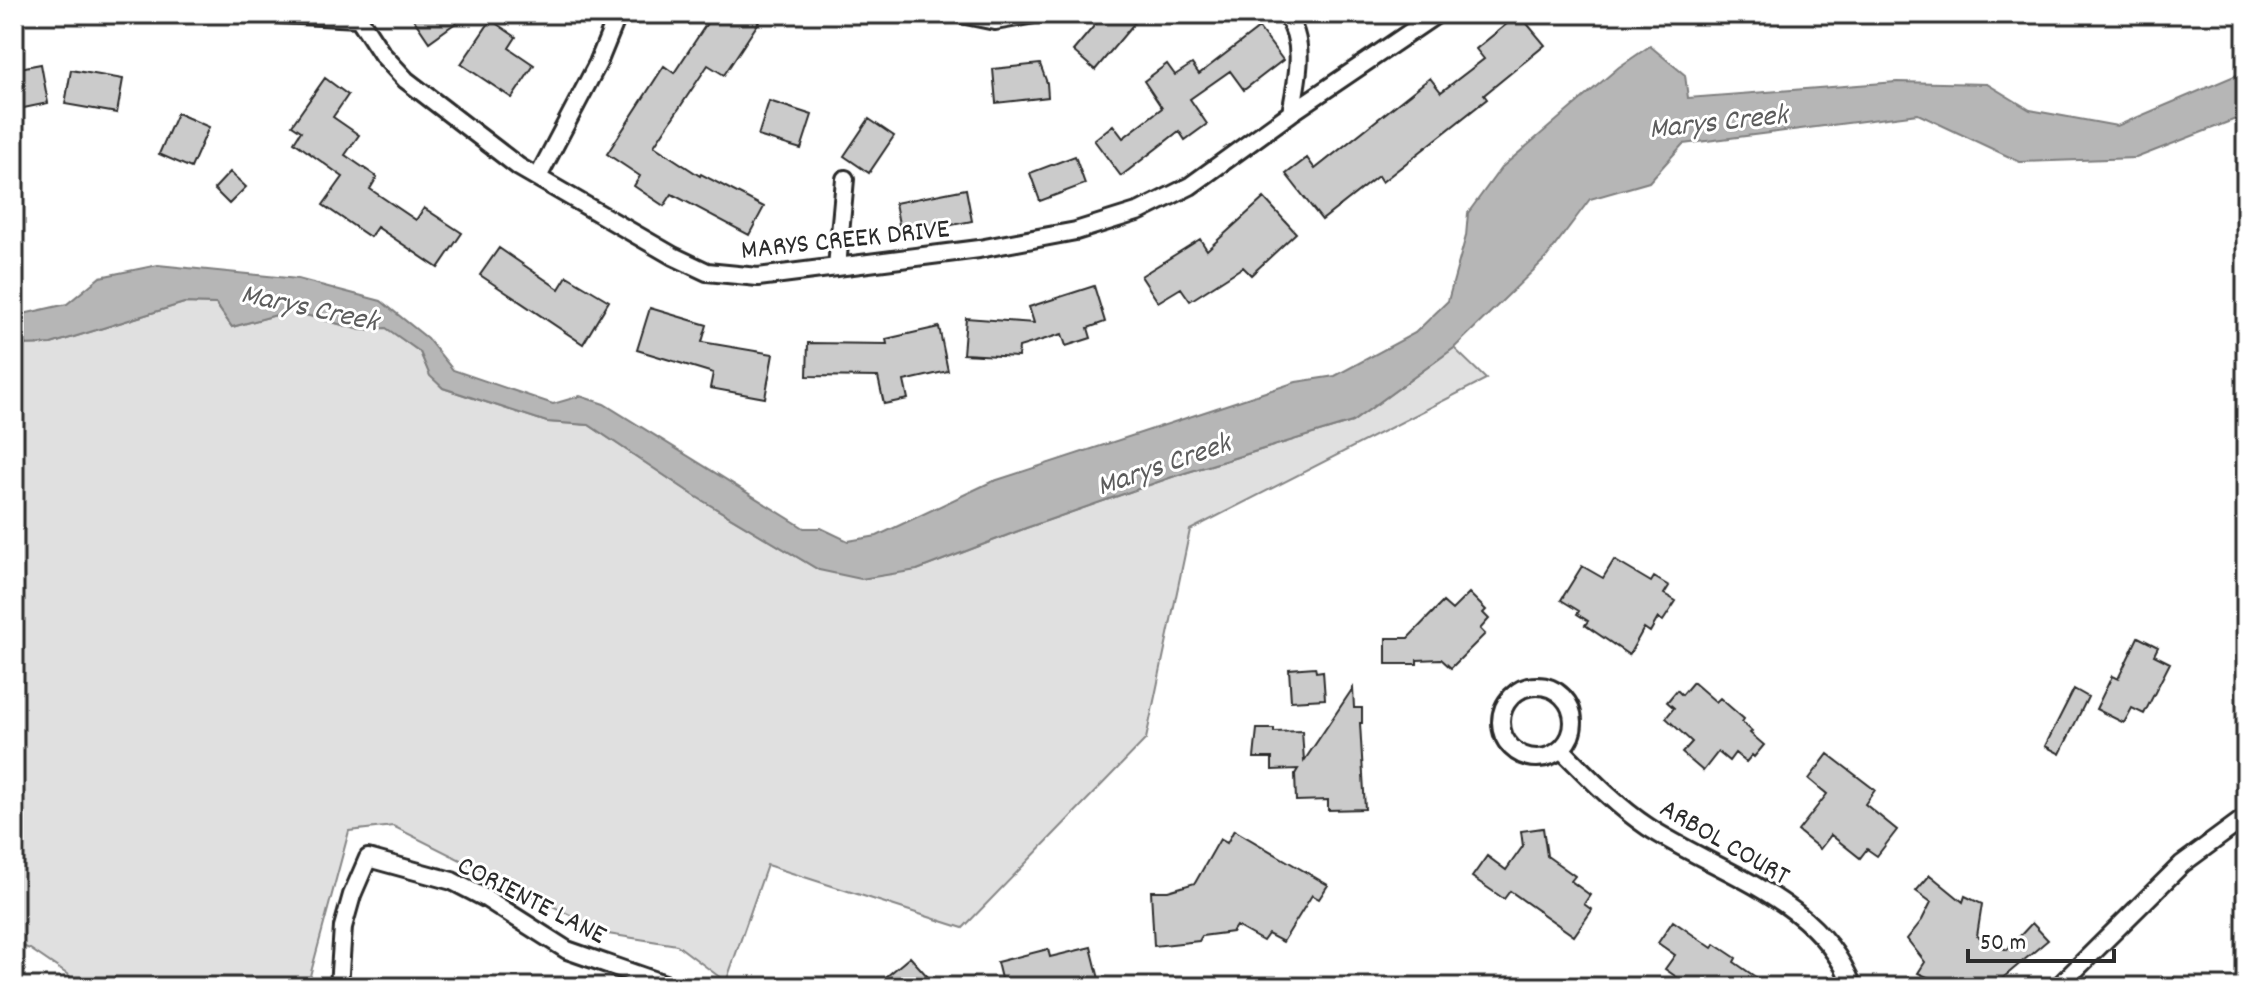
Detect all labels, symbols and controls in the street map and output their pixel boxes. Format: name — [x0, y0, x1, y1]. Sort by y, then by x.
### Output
water label: Marys Creek — [1647, 96, 1793, 153]
street label: MARYS CREEK DRIVE — [739, 211, 952, 273]
water label: Marys Creek — [237, 275, 384, 346]
water label: Marys Creek — [1092, 423, 1240, 510]
street label: ARBOL COURT — [1651, 791, 1796, 898]
street label: CORIENTE LANE — [449, 848, 612, 957]
scale bar — [1968, 913, 2114, 963]
text: 50 m — [1980, 927, 2026, 961]

